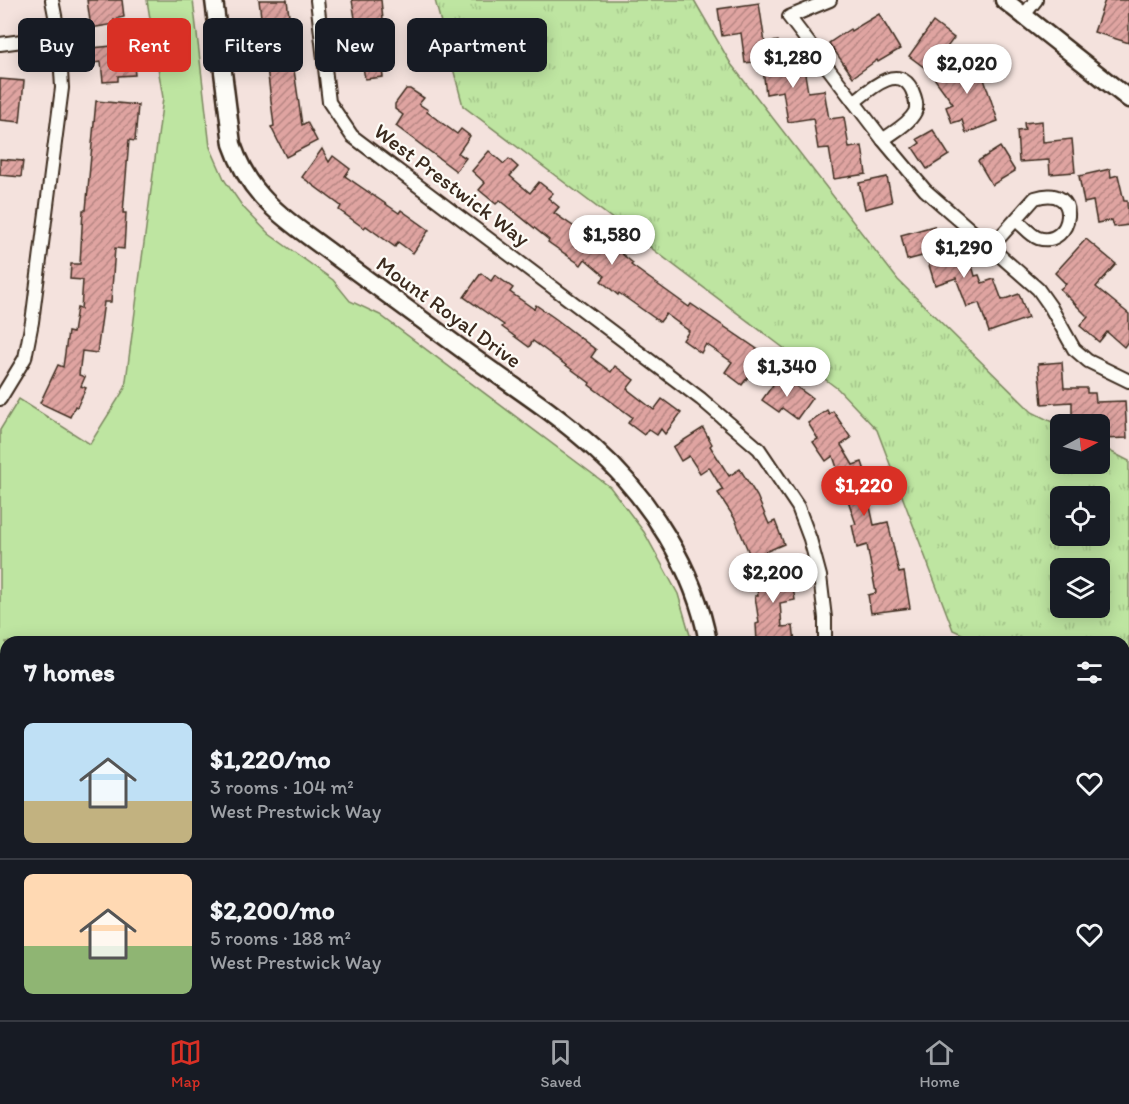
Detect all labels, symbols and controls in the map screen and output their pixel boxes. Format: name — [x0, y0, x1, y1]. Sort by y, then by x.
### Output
chip: Buy — [18, 18, 95, 72]
chip: Rent — [107, 18, 191, 72]
chip: Filters — [203, 18, 303, 72]
chip: New — [315, 18, 395, 72]
chip: Apartment — [407, 18, 547, 72]
pin: $1,280 — [744, 38, 842, 89]
pin: $2,020 — [918, 44, 1016, 95]
text: $1,280 — [764, 45, 822, 69]
text: $2,020 — [937, 51, 997, 75]
street label: West Prestwick Way — [369, 118, 536, 253]
pin: $1,580 — [563, 215, 661, 266]
text: $1,580 — [583, 222, 641, 246]
pin: $1,290 — [915, 228, 1013, 279]
text: $1,290 — [935, 235, 993, 259]
street label: Mount Royal Drive — [371, 250, 527, 374]
pin: $1,340 — [738, 347, 836, 398]
text: $1,340 — [757, 354, 817, 378]
north arrow — [1050, 414, 1110, 474]
map controls — [1050, 414, 1110, 618]
pin: $1,220 — [815, 466, 913, 517]
text: $1,220 — [835, 473, 893, 497]
button: locate — [1050, 486, 1110, 546]
pin: $2,200 — [724, 553, 822, 604]
button: layers — [1050, 558, 1110, 618]
text: $2,200 — [743, 560, 803, 584]
text: 7 homes — [24, 656, 115, 688]
icon: filters — [1073, 656, 1106, 689]
text: $1,220/mo — [210, 743, 331, 775]
icon: home — [72, 747, 144, 819]
icon: heart — [1073, 767, 1106, 800]
text: 3 rooms · 104 m² — [210, 775, 354, 799]
text: West Prestwick Way — [210, 799, 381, 823]
text: $2,200/mo — [210, 894, 335, 926]
icon: home — [72, 898, 144, 970]
icon: heart — [1073, 918, 1106, 951]
text: 5 rooms · 188 m² — [210, 926, 351, 950]
text: West Prestwick Way — [210, 950, 381, 974]
tab: Map — [169, 1036, 202, 1091]
tab: Saved — [540, 1036, 581, 1091]
tab: Home — [920, 1036, 960, 1091]

